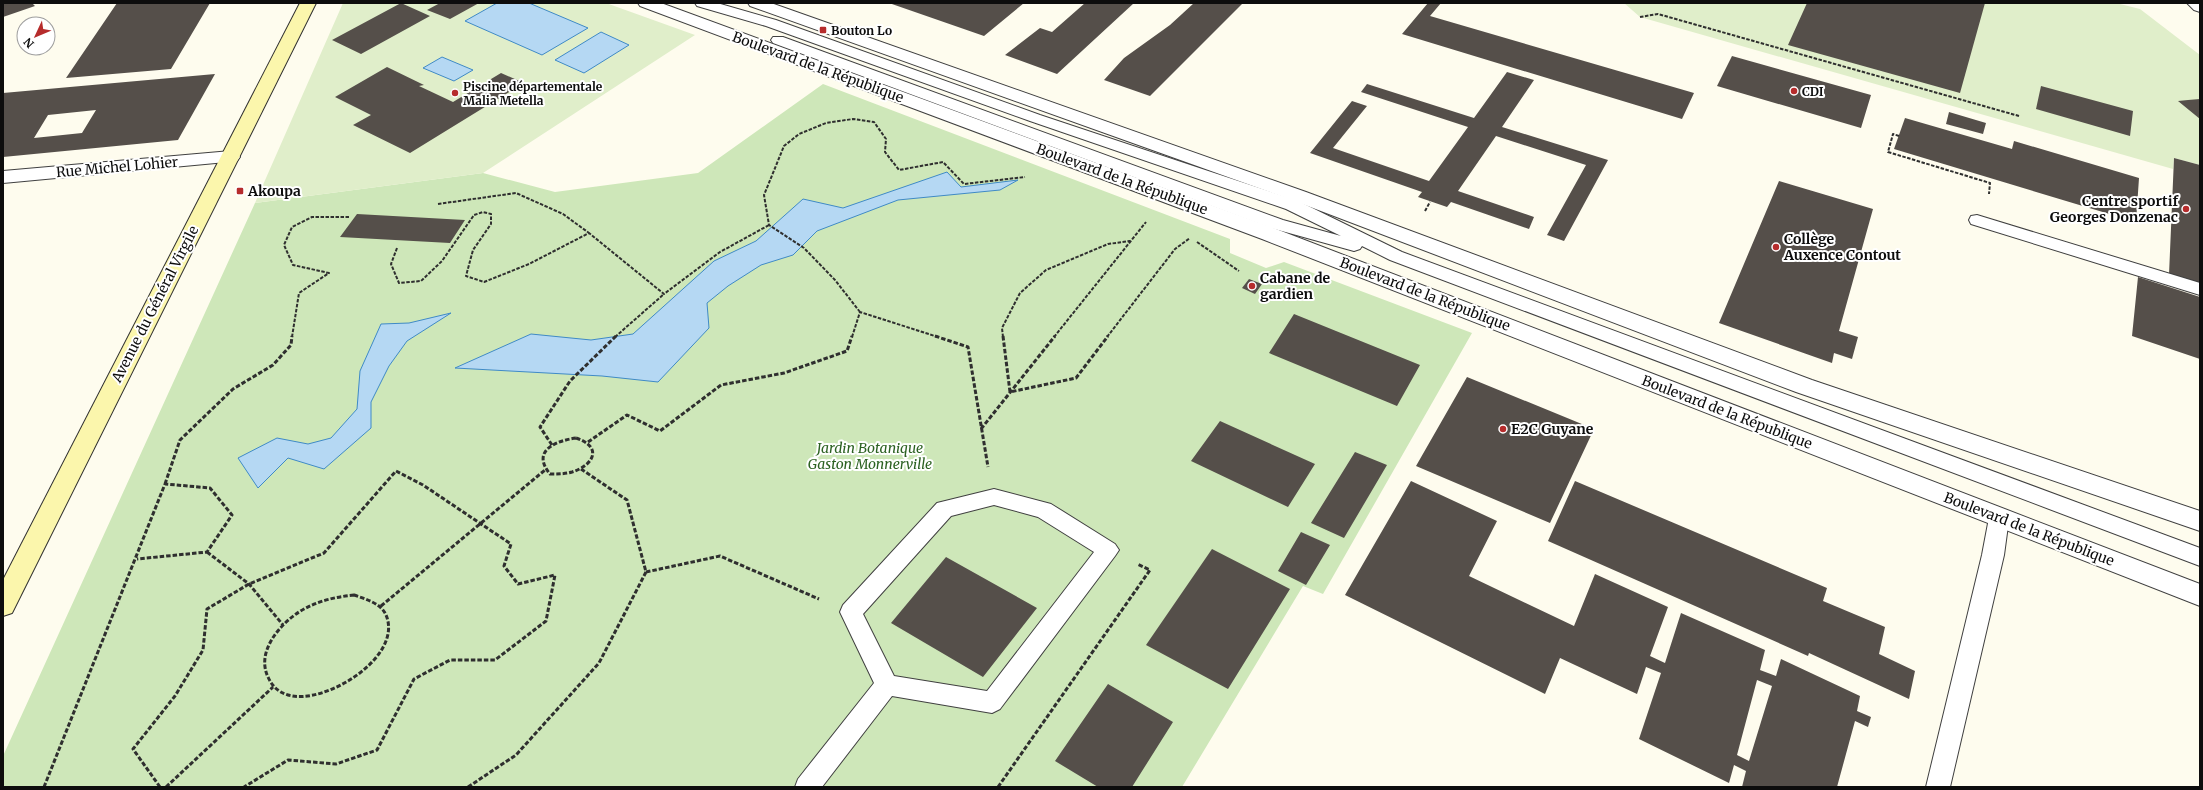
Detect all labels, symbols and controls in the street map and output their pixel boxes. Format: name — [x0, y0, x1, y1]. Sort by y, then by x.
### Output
north arrow — [16, 16, 56, 56]
place label: Bouton Lo — [831, 23, 892, 38]
marker: Bouton Lo — [818, 25, 828, 35]
street label: Boulevard de la République — [730, 28, 906, 106]
text: N — [21, 35, 37, 51]
place label: Piscine départementale Malia Metella — [463, 79, 603, 108]
place label: CDI — [1802, 84, 1824, 99]
marker: CDI — [1789, 86, 1799, 96]
marker: Piscine départementale Malia Metella — [450, 88, 460, 98]
street label: Boulevard de la République — [1034, 140, 1210, 218]
street label: Rue Michel Lohier — [55, 153, 179, 181]
place label: Akoupa — [247, 182, 301, 200]
marker: Akoupa — [235, 186, 245, 196]
place label: Centre sportif Georges Donzenac — [2050, 192, 2178, 226]
marker: Centre sportif Georges Donzenac — [2181, 204, 2191, 214]
street label: Avenue du Général Virgile — [107, 223, 202, 386]
place label: Collège Auxence Contout — [1783, 230, 1901, 264]
marker: Collège Auxence Contout — [1771, 242, 1781, 252]
street label: Boulevard de la République — [1337, 253, 1513, 335]
place label: Cabane de gardien — [1260, 269, 1331, 303]
marker: Cabane de gardien — [1247, 281, 1257, 291]
street label: Boulevard de la République — [1639, 371, 1815, 453]
place label: E2C Guyane — [1511, 420, 1594, 438]
marker: E2C Guyane — [1498, 424, 1508, 434]
park label: Jardin Botanique Gaston Monnerville — [808, 439, 932, 473]
street label: Boulevard de la République — [1941, 488, 2117, 570]

